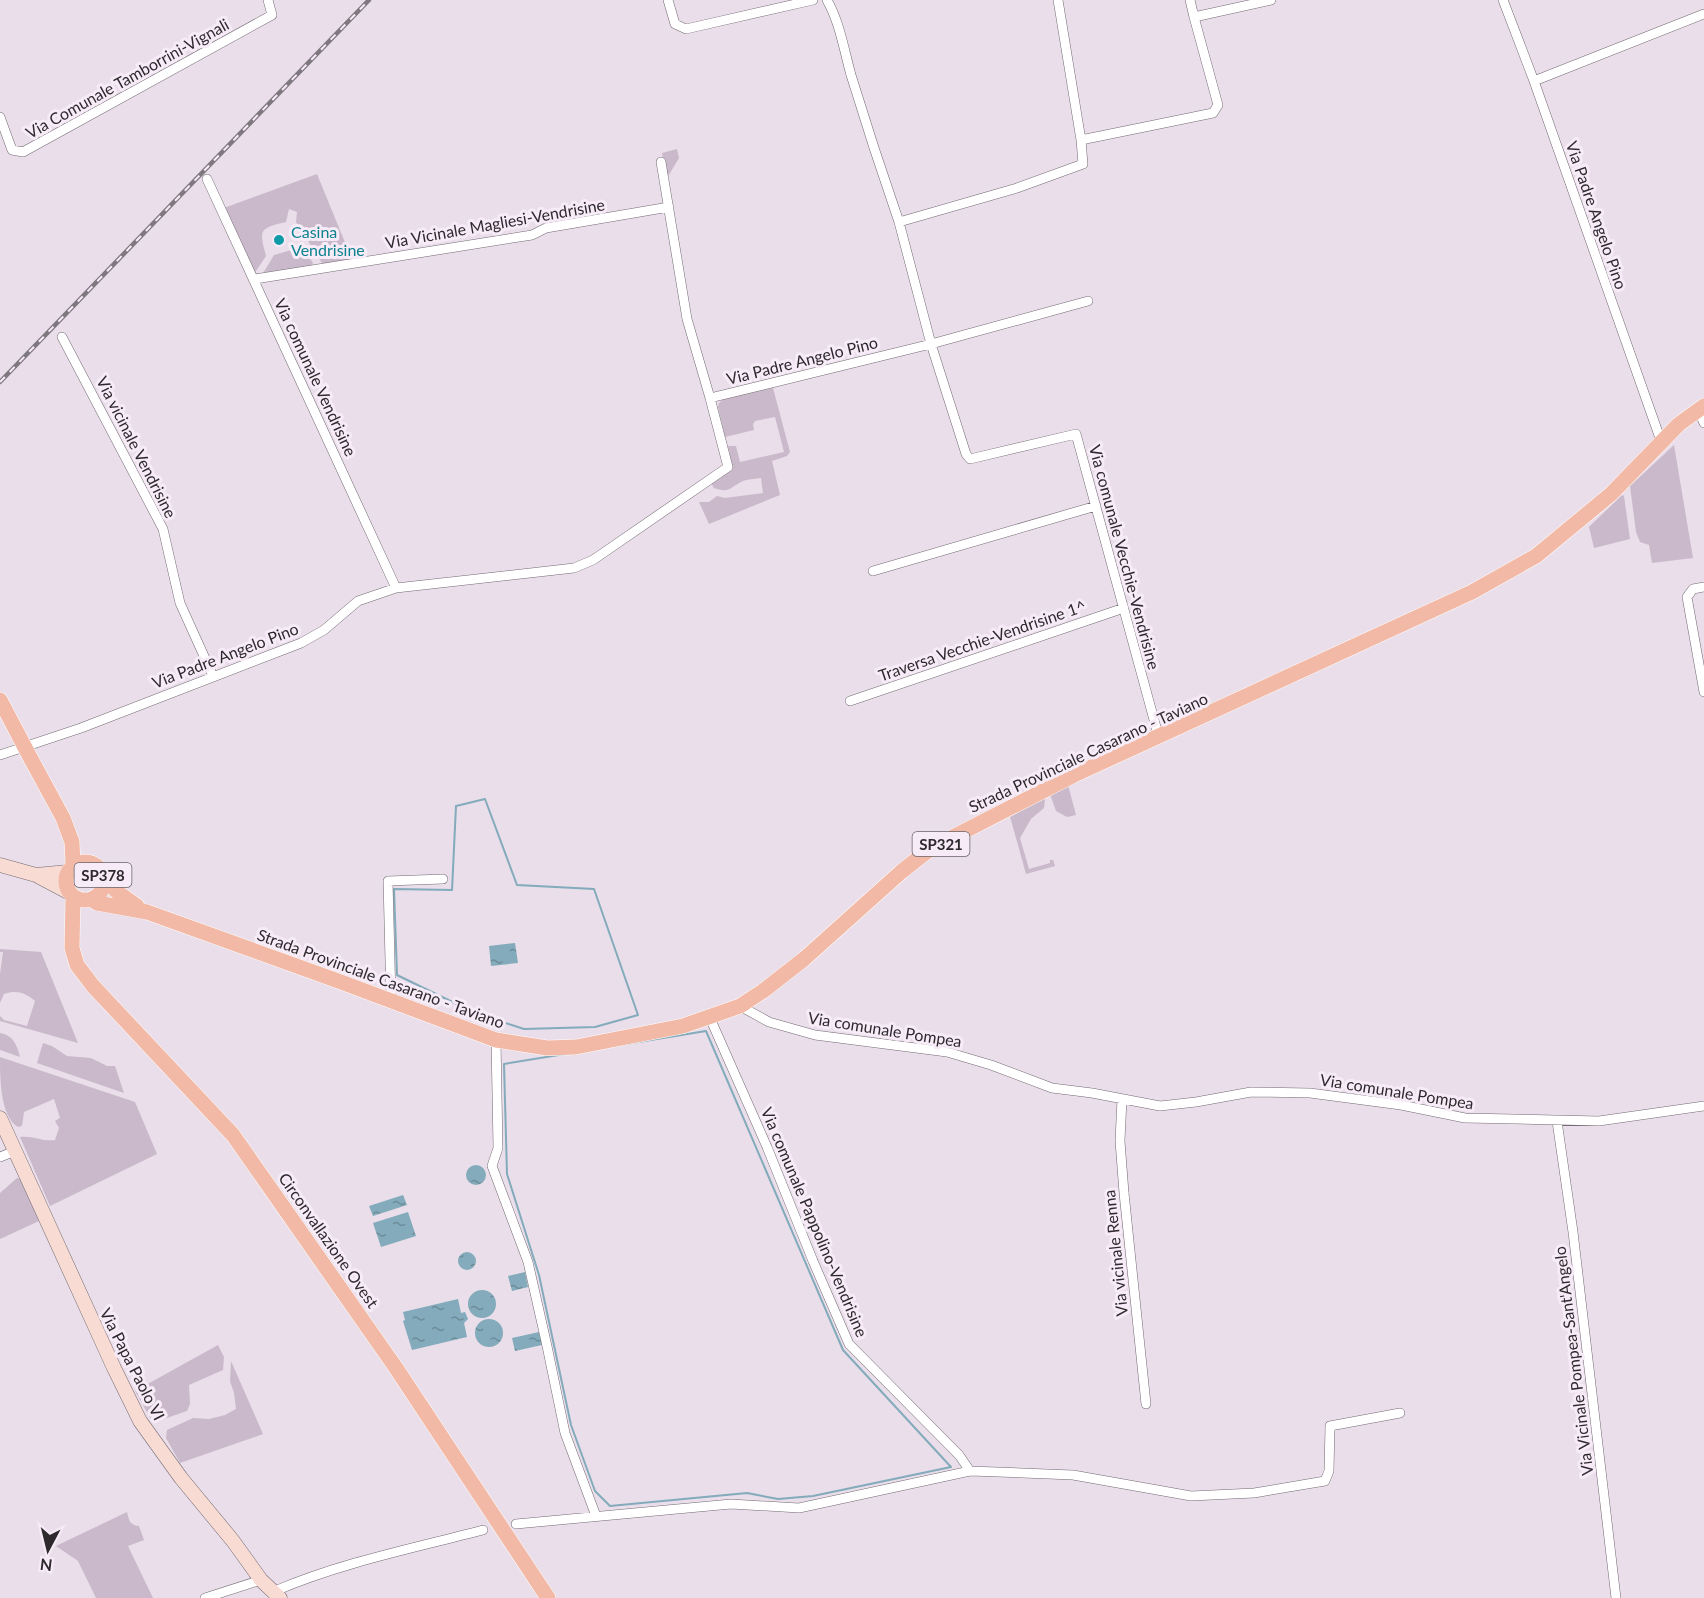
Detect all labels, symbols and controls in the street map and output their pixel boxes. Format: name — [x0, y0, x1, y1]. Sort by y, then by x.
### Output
street label: Via Comunale Tamborrini-Vignali — [22, 14, 232, 142]
street label: Via Padre Angelo Pino — [1563, 139, 1631, 291]
street label: Via Vicinale Magliesi-Vendrisine — [384, 194, 606, 252]
place label: Casina Vendrisine — [291, 222, 365, 259]
marker: Casina Vendrisine — [272, 233, 286, 247]
street label: Via comunale Vendrisine — [271, 295, 361, 459]
street label: Via Padre Angelo Pino — [724, 332, 880, 388]
street label: Via vicinale Vendrisine — [93, 373, 181, 521]
street label: Via comunale Vecchie-Vendrisine — [1086, 443, 1164, 671]
street label: Traversa Vecchie-Vendrisine 1^ — [876, 596, 1088, 684]
street label: Via Padre Angelo Pino — [149, 618, 301, 692]
street label: Strada Provinciale Casarano - Taviano — [965, 688, 1211, 816]
road number: SP321 — [912, 832, 970, 856]
road number: SP378 — [74, 863, 132, 887]
street label: Strada Provinciale Casarano - Taviano — [255, 924, 507, 1032]
street label: Via comunale Pompea — [807, 1007, 963, 1051]
street label: Via comunale Pompea — [1319, 1069, 1475, 1113]
street label: Via comunale Pappolino-Vendrisine — [758, 1104, 872, 1340]
street label: Circonvallazione Ovest — [275, 1169, 383, 1311]
street label: Via vicinale Renna — [1099, 1189, 1131, 1317]
street label: Via Vicinale Pompea-Sant'Angelo — [1550, 1245, 1596, 1477]
street label: Via Papa Paolo VI — [97, 1305, 169, 1423]
north arrow — [18, 1520, 78, 1580]
text: N — [39, 1555, 53, 1576]

